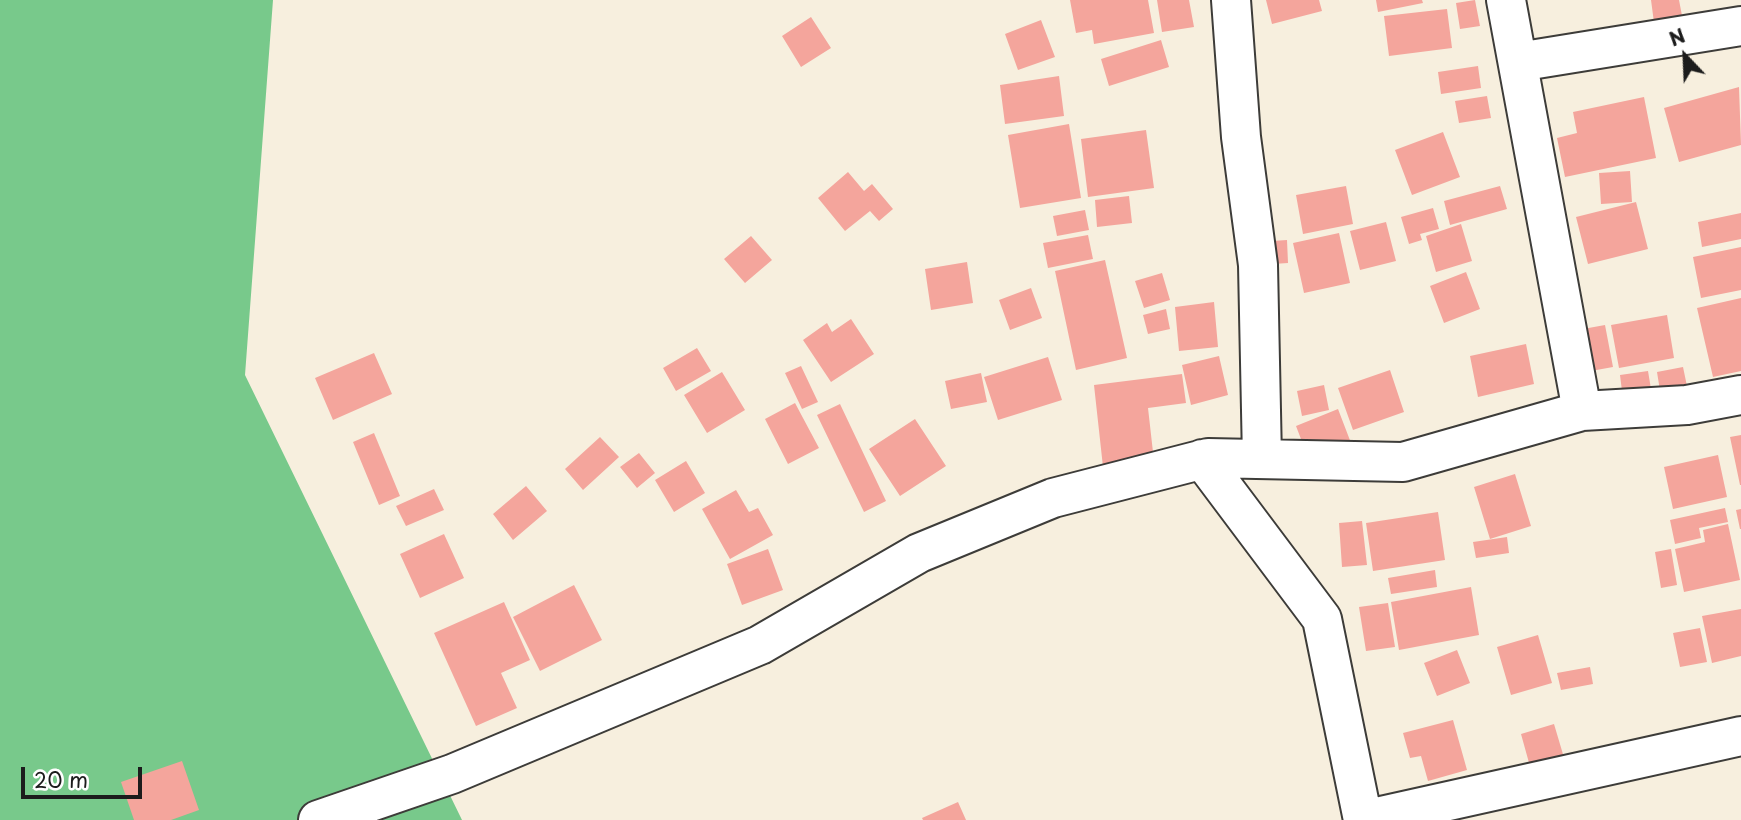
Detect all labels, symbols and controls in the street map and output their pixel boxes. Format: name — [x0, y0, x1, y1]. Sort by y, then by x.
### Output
north arrow — [1650, 21, 1720, 91]
text: N — [1664, 21, 1689, 52]
scale bar — [24, 754, 145, 798]
text: 20 m — [34, 763, 88, 795]

